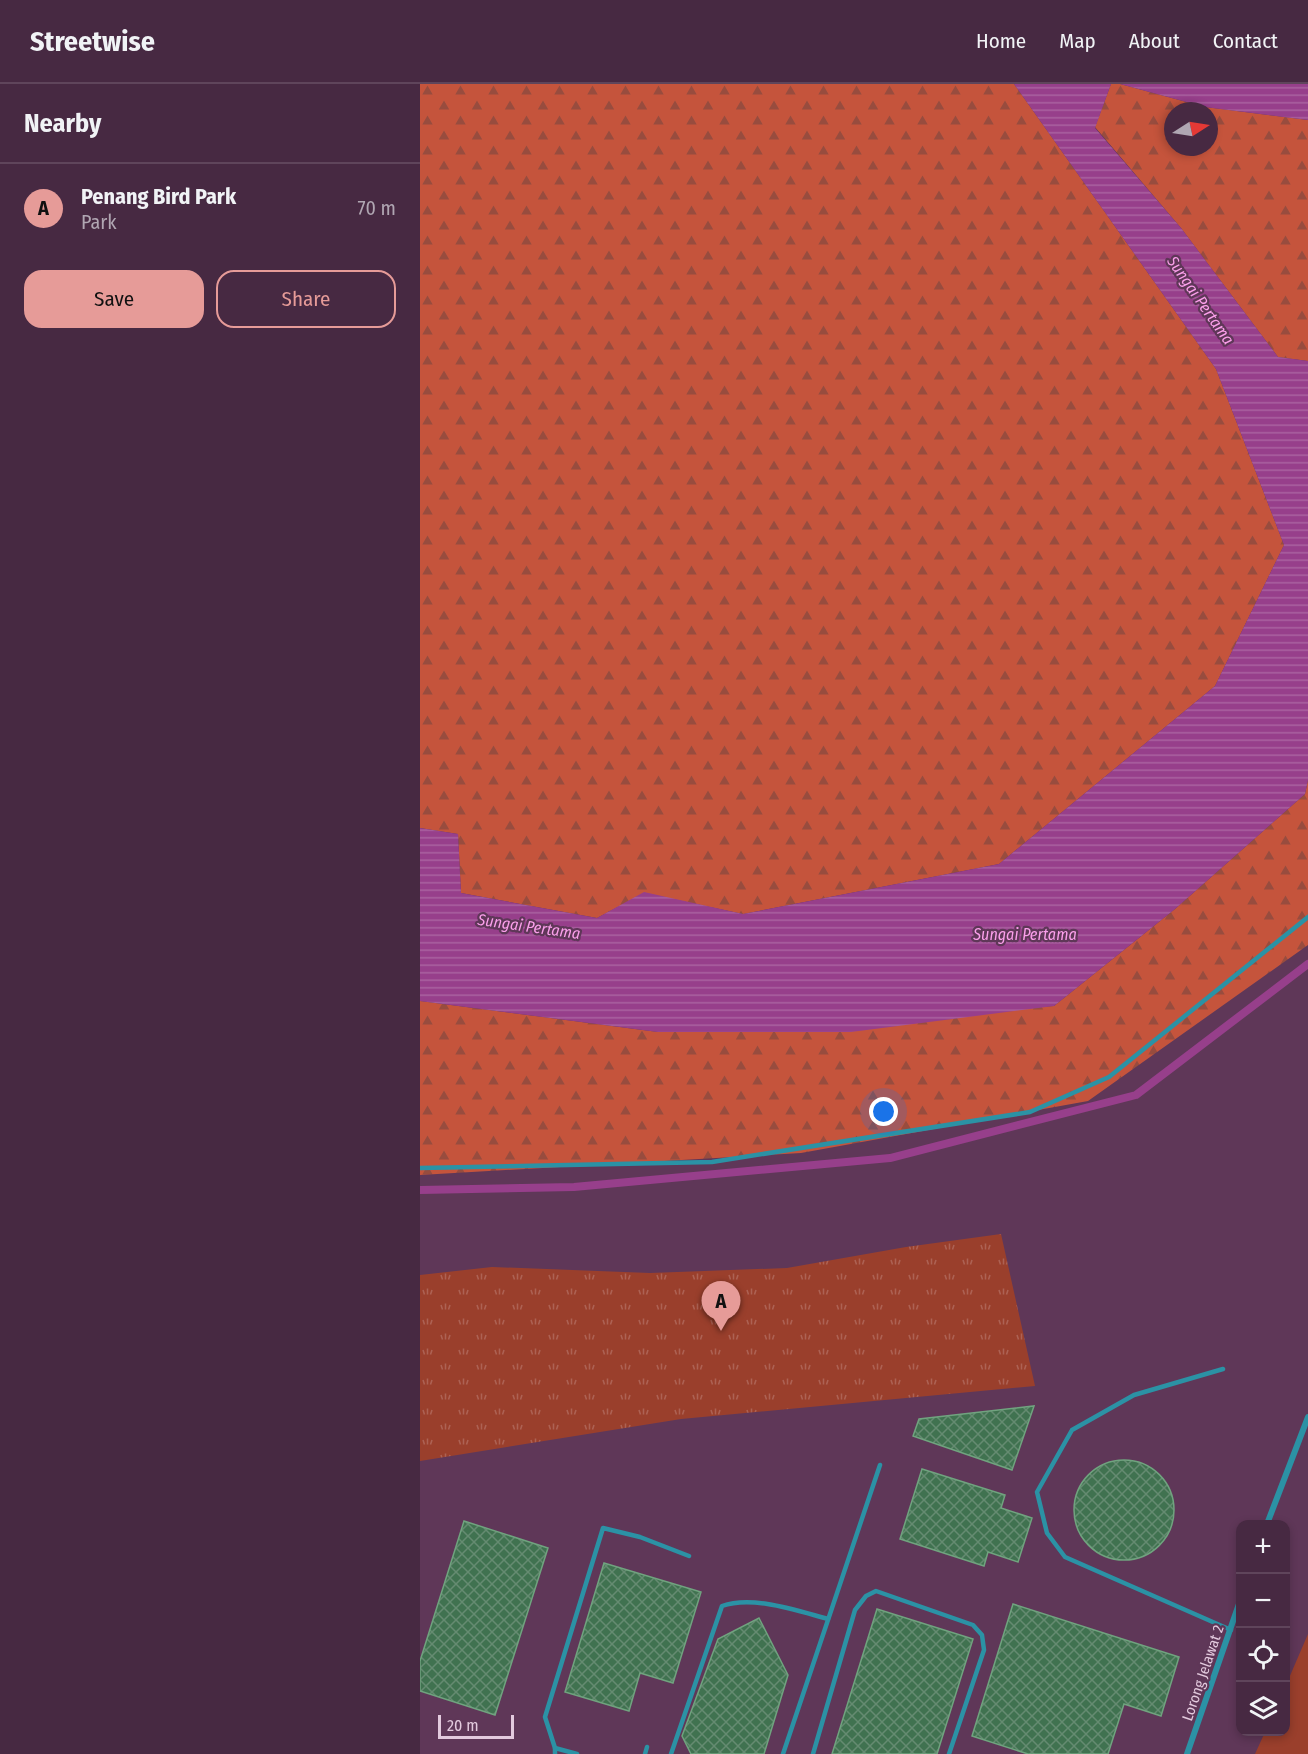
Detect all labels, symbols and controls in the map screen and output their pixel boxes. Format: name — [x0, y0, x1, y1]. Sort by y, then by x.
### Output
text: Streetwise — [30, 25, 155, 58]
text: Home — [976, 28, 1026, 54]
text: Map — [1059, 28, 1096, 54]
text: About — [1129, 28, 1180, 54]
text: Contact — [1213, 28, 1278, 54]
north arrow — [1164, 102, 1218, 156]
text: Nearby — [24, 108, 101, 139]
text: Penang Bird Park — [81, 183, 236, 210]
text: A — [38, 196, 49, 220]
text: 70 m — [358, 196, 396, 220]
text: Park — [81, 210, 117, 234]
water label: Sungai Pertama — [1163, 252, 1238, 348]
button: Save — [24, 270, 204, 328]
button: Share — [216, 270, 396, 328]
water label: Sungai Pertama — [475, 910, 581, 943]
water label: Sungai Pertama — [972, 925, 1077, 944]
your location — [869, 1097, 898, 1126]
pin: A — [702, 1282, 740, 1331]
map controls — [1236, 1520, 1290, 1736]
button: + — [1236, 1520, 1290, 1574]
button: − — [1236, 1574, 1290, 1628]
street label: Lorong Jelawat 2 — [1178, 1622, 1228, 1723]
button: locate — [1236, 1628, 1290, 1682]
button: layers — [1236, 1682, 1290, 1736]
scale bar — [438, 1712, 514, 1740]
text: 20 m — [447, 1716, 478, 1735]

